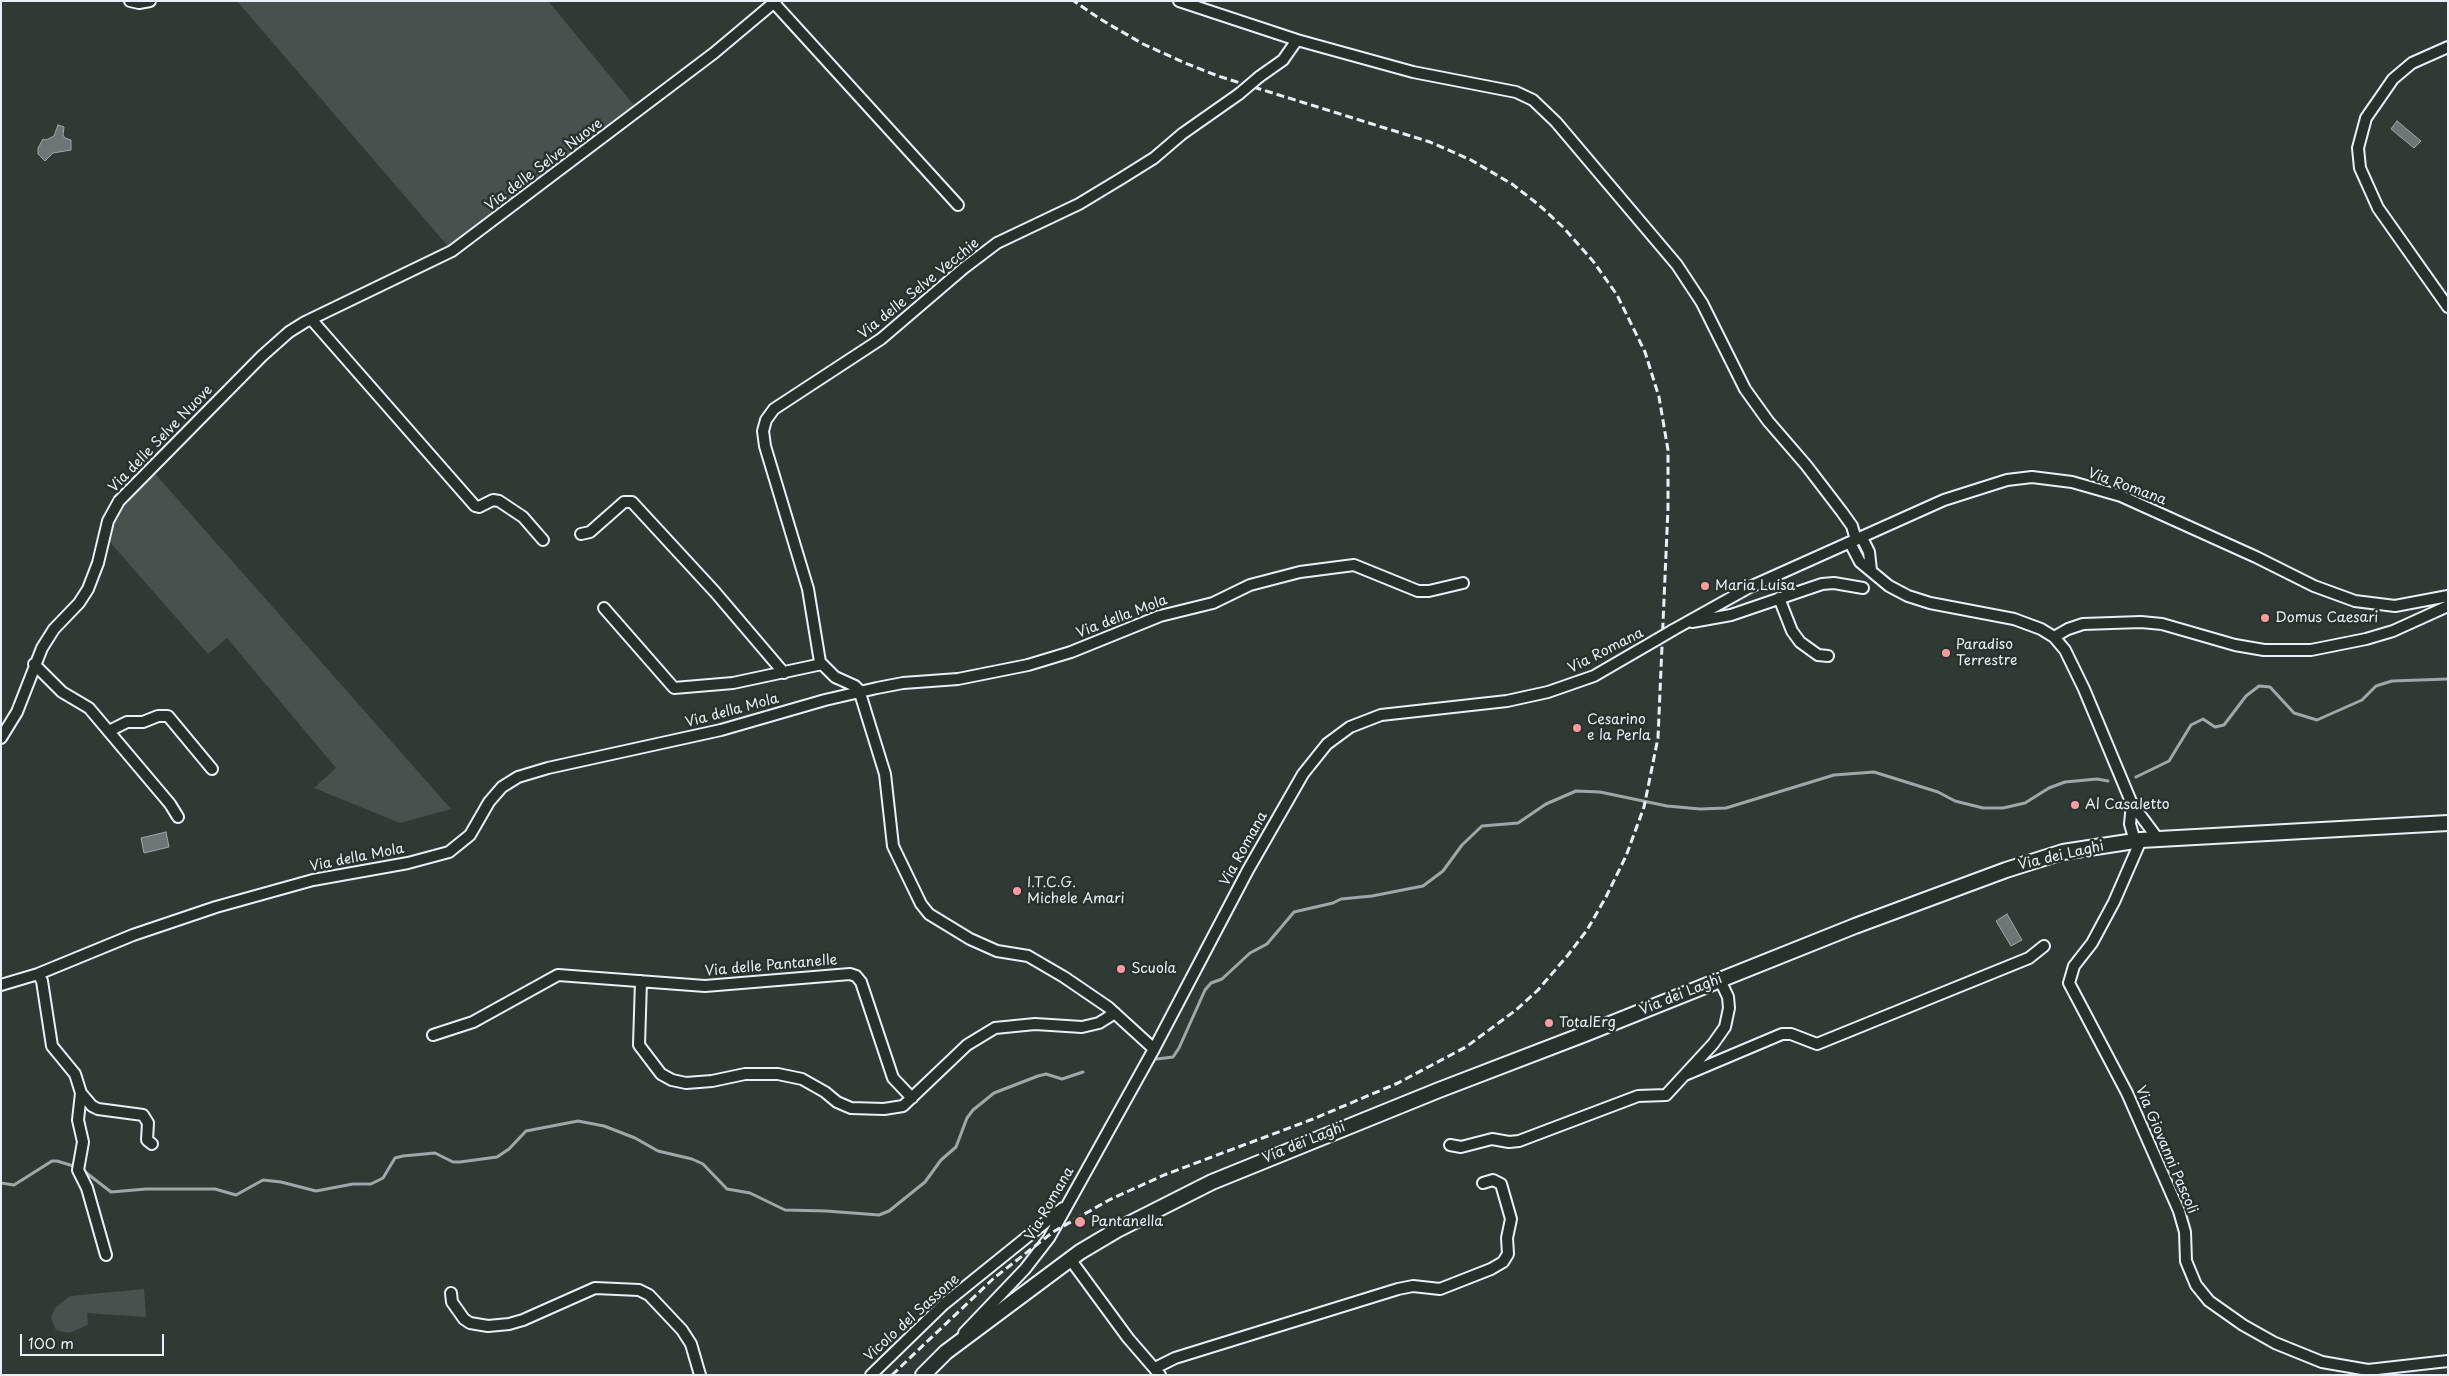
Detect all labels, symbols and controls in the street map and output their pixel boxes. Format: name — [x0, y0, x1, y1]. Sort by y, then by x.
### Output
street label: Via delle Selve Nuove — [482, 115, 606, 215]
street label: Via delle Selve Vecchie — [855, 235, 983, 343]
street label: Via delle Selve Nuove — [105, 382, 217, 496]
street label: Via Romana — [2085, 465, 2169, 509]
place label: Maria Luisa — [1715, 578, 1795, 594]
marker: Maria Luisa — [1699, 580, 1711, 592]
street label: Via della Mola — [1074, 592, 1170, 642]
place label: Domus Caesari — [2275, 610, 2378, 626]
marker: Domus Caesari — [2259, 612, 2271, 624]
street label: Via Romana — [1566, 625, 1646, 677]
place label: Paradiso Terrestre — [1956, 637, 2017, 670]
marker: Paradiso Terrestre — [1940, 647, 1952, 659]
street label: Via della Mola — [684, 690, 780, 732]
place label: Cesarino e la Perla — [1587, 712, 1651, 744]
marker: Cesarino e la Perla — [1571, 722, 1583, 734]
place label: Al Casaletto — [2085, 797, 2170, 813]
marker: Al Casaletto — [2069, 799, 2081, 811]
street label: Via Romana — [1217, 809, 1271, 889]
street label: Via dei Laghi — [2016, 838, 2106, 874]
street label: Via della Mola — [308, 841, 406, 875]
place label: I.T.C.G. Michele Amari — [1027, 875, 1125, 908]
marker: I.T.C.G. Michele Amari — [1011, 885, 1023, 897]
street label: Via delle Pantanelle — [704, 952, 838, 980]
place label: Scuola — [1131, 961, 1176, 977]
marker: Scuola — [1115, 963, 1127, 975]
street label: Via dei Laghi — [1637, 971, 1725, 1019]
place label: TotalErg — [1559, 1015, 1616, 1031]
marker: TotalErg — [1543, 1017, 1555, 1029]
street label: Via Giovanni Pascoli — [2131, 1084, 2201, 1216]
street label: Via dei Laghi — [1260, 1119, 1348, 1167]
street label: Via Romana — [1022, 1164, 1078, 1244]
place label: Pantanella — [1091, 1214, 1163, 1230]
marker: Pantanella — [1073, 1215, 1087, 1229]
street label: Vicolo del Sassone — [861, 1271, 963, 1365]
scale bar — [22, 1324, 166, 1356]
text: 100 m — [28, 1331, 74, 1354]

